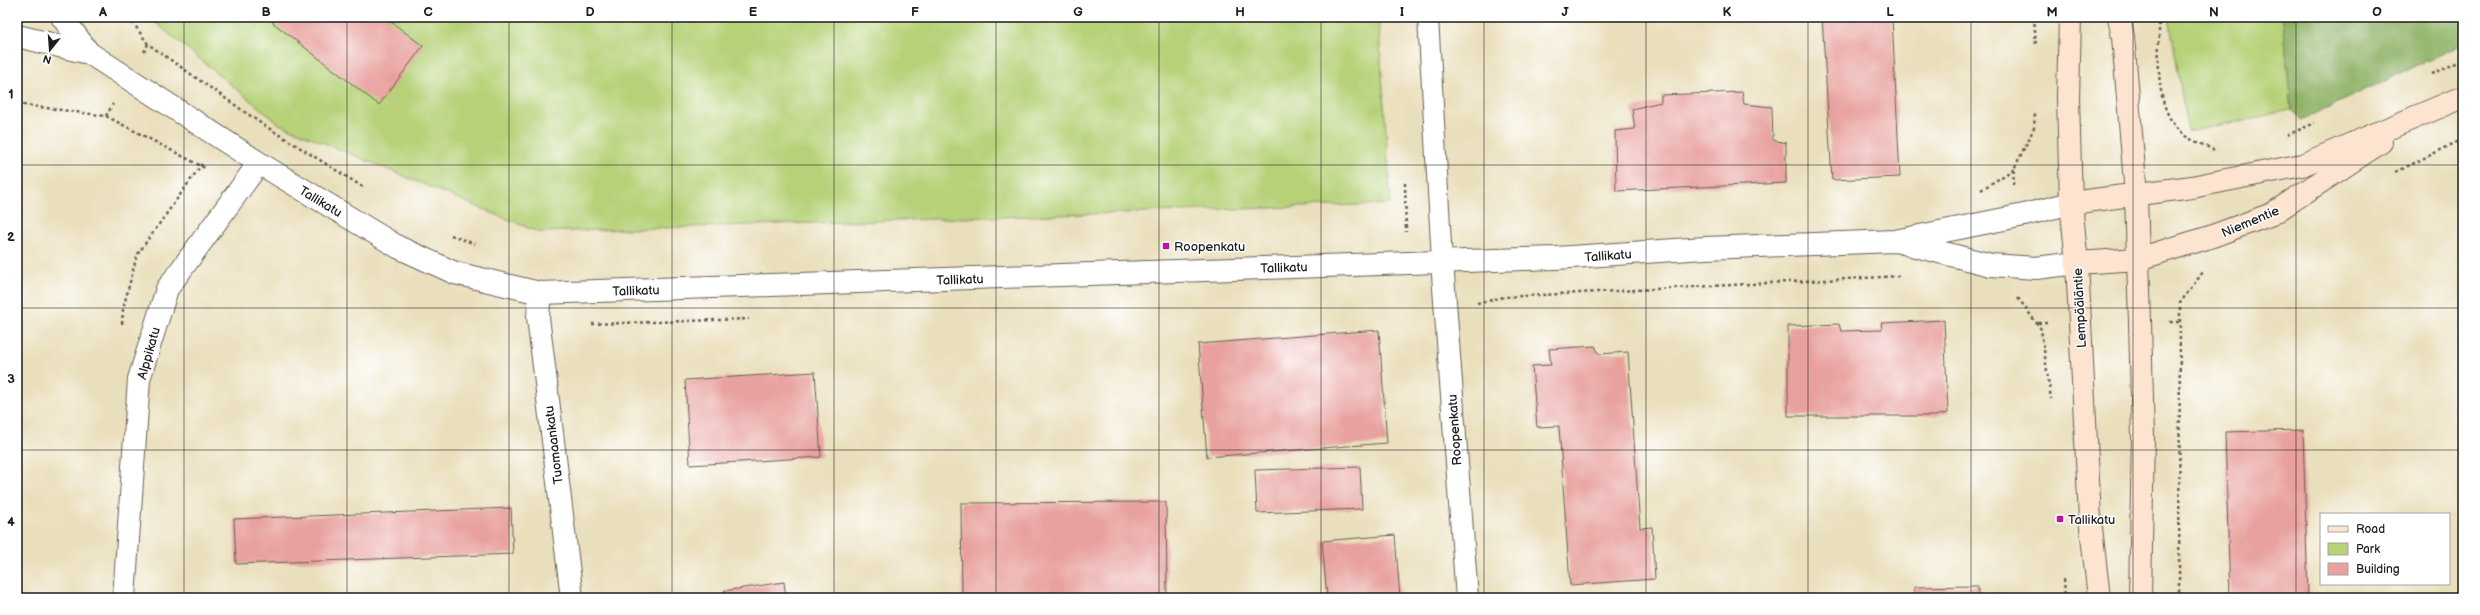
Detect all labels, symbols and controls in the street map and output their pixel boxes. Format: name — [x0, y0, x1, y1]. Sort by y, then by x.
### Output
text: A — [98, 4, 107, 20]
text: B — [261, 4, 271, 20]
text: C — [423, 4, 433, 20]
text: D — [585, 4, 595, 20]
text: E — [749, 4, 758, 20]
text: F — [911, 4, 919, 20]
text: G — [1073, 4, 1083, 20]
text: H — [1235, 4, 1245, 20]
text: I — [1400, 4, 1404, 20]
text: J — [1561, 4, 1569, 20]
text: K — [1723, 4, 1732, 20]
text: L — [1886, 4, 1894, 20]
text: M — [2046, 4, 2058, 20]
text: N — [2209, 4, 2219, 20]
text: O — [2372, 4, 2382, 20]
north arrow — [30, 30, 70, 70]
text: N — [41, 52, 53, 67]
text: 1 — [8, 86, 14, 102]
street label: Tallikatu — [296, 183, 345, 221]
street label: Niementie — [2219, 203, 2282, 241]
text: 2 — [7, 229, 15, 245]
place label: Roopenkatu — [1174, 239, 1245, 255]
marker: Roopenkatu — [1161, 241, 1171, 251]
street label: Tallikatu — [1584, 246, 1632, 266]
street label: Tallikatu — [1260, 259, 1308, 277]
street label: Lempääläntie — [2070, 267, 2090, 348]
street label: Tallikatu — [936, 271, 984, 289]
street label: Tallikatu — [612, 282, 660, 300]
street label: Alppikatu — [134, 325, 164, 381]
text: 3 — [7, 371, 15, 387]
street label: Roopenkatu — [1445, 394, 1465, 466]
street label: Tuomaankatu — [541, 405, 567, 485]
place label: Tallikatu — [2068, 512, 2115, 528]
legend — [2320, 513, 2450, 585]
text: 4 — [7, 514, 15, 530]
marker: Tallikatu — [2055, 514, 2065, 524]
text: Road — [2356, 522, 2385, 537]
text: Park — [2356, 542, 2380, 557]
text: Building — [2356, 562, 2400, 577]

